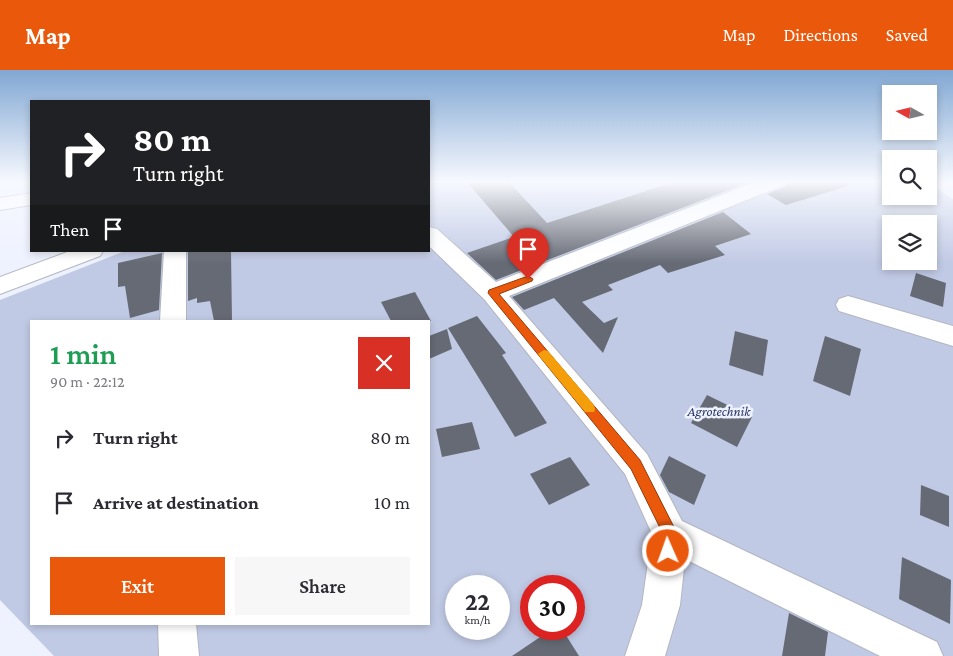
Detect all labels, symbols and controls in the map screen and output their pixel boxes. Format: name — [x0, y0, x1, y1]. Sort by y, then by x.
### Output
text: Map — [25, 22, 71, 49]
text: Map — [723, 25, 755, 45]
text: Directions — [783, 25, 858, 45]
text: Saved — [886, 25, 928, 45]
north arrow — [882, 85, 938, 140]
map controls — [882, 85, 937, 270]
icon: right — [50, 120, 115, 185]
text: 80 m — [133, 120, 211, 159]
button: search — [882, 150, 937, 205]
text: Turn right — [133, 161, 224, 186]
icon: arrive — [99, 215, 127, 243]
button: layers — [882, 215, 937, 270]
text: Then — [50, 219, 89, 240]
pin — [507, 228, 549, 279]
icon: arrive — [514, 235, 542, 263]
text: 1 min — [50, 337, 117, 370]
button: close — [358, 337, 410, 389]
text: 90 m · 22:12 — [50, 373, 125, 390]
park label: Agrotechnik — [687, 403, 751, 419]
icon: right — [50, 424, 78, 452]
text: Turn right — [93, 427, 178, 448]
text: 80 m — [370, 427, 410, 448]
icon: arrive — [50, 489, 78, 517]
text: Arrive at destination — [93, 492, 259, 513]
text: 10 m — [374, 492, 410, 513]
position arrow — [641, 524, 693, 576]
button: Exit — [50, 557, 225, 615]
button: Share — [235, 557, 410, 615]
speed limit sign: 30 — [520, 575, 585, 640]
text: 22 — [465, 588, 490, 615]
text: km/h — [465, 613, 490, 627]

